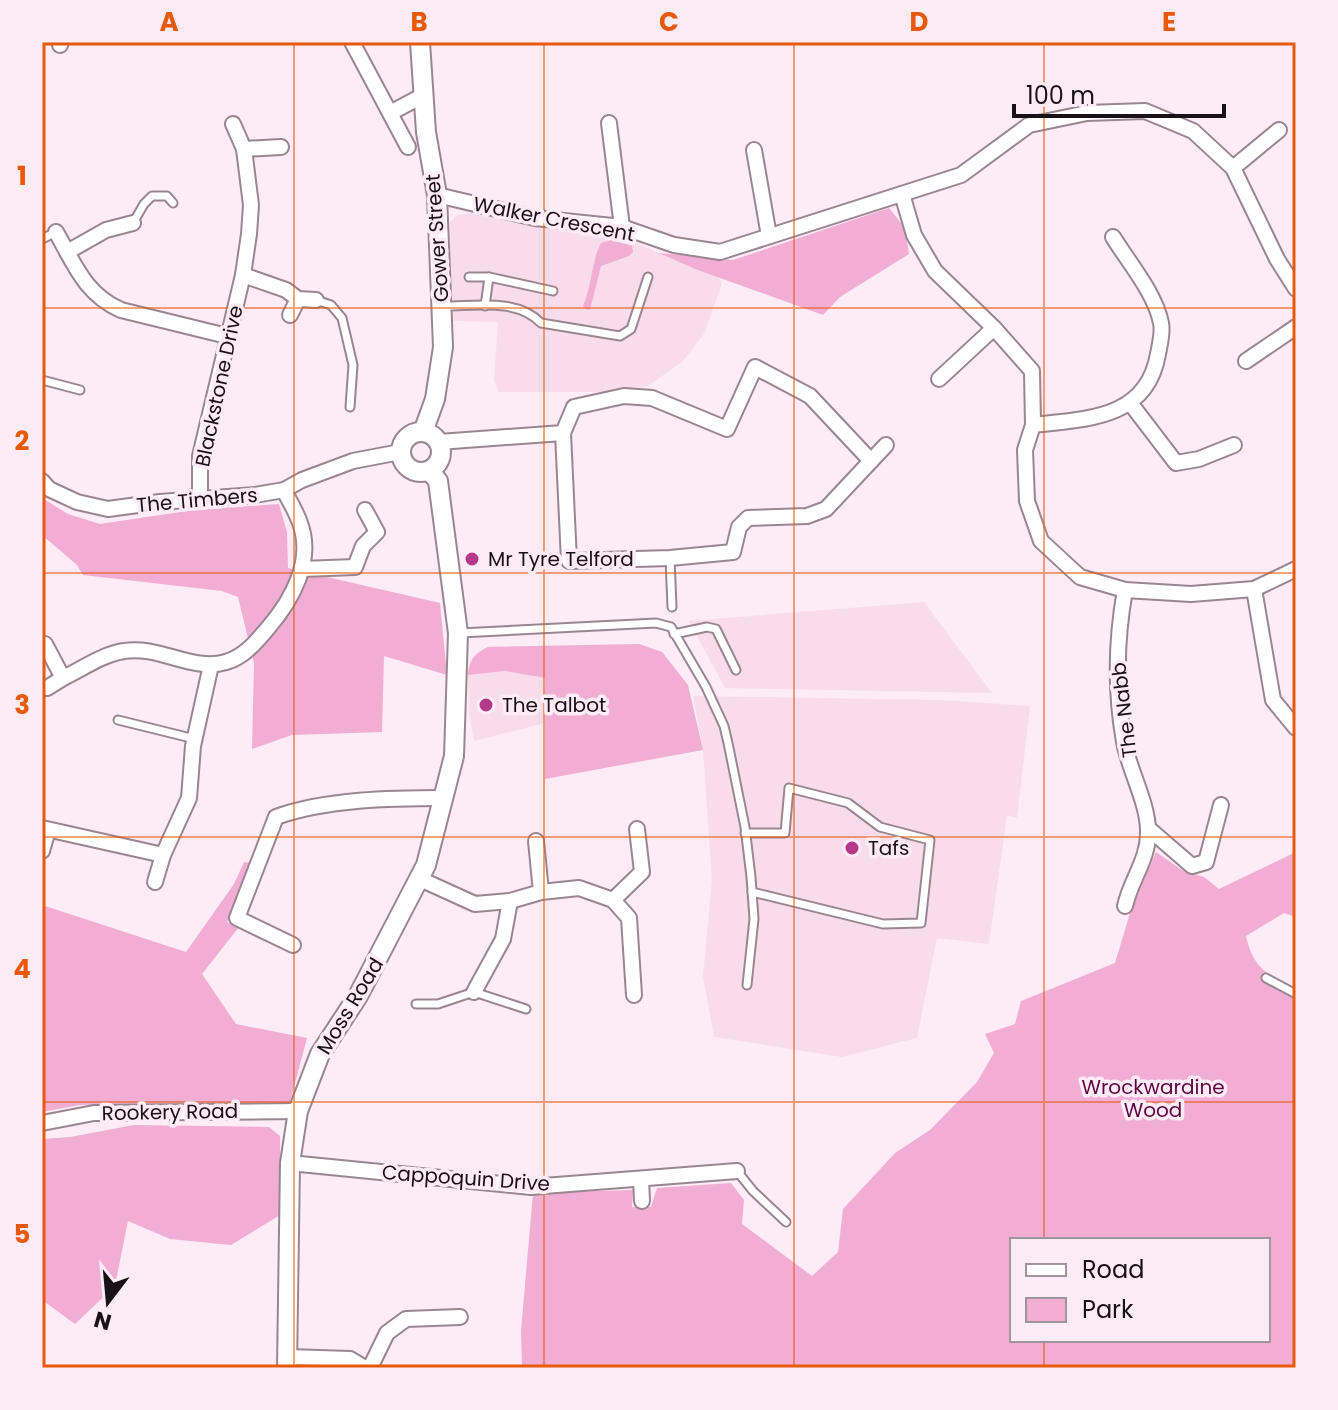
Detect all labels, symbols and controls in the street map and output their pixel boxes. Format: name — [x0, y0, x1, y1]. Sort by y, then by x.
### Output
text: A — [159, 4, 179, 40]
text: B — [410, 4, 428, 40]
text: C — [659, 4, 679, 40]
text: D — [910, 4, 929, 40]
text: E — [1162, 4, 1176, 40]
scale bar — [1014, 68, 1224, 118]
text: 100 m — [1026, 79, 1095, 112]
text: 1 — [17, 158, 27, 194]
street label: Gower Street — [419, 173, 455, 303]
street label: Walker Crescent — [471, 190, 637, 248]
street label: Blackstone Drive — [188, 303, 250, 469]
text: 2 — [15, 423, 30, 459]
street label: The Timbers — [135, 481, 259, 519]
place label: Mr Tyre Telford — [488, 545, 634, 573]
marker: Mr Tyre Telford — [463, 550, 481, 568]
street label: The Nabb — [1104, 661, 1144, 759]
text: 3 — [14, 687, 30, 723]
place label: The Talbot — [502, 691, 606, 719]
marker: The Talbot — [477, 696, 495, 714]
place label: Tafs — [868, 834, 909, 862]
marker: Tafs — [843, 839, 861, 857]
text: 4 — [13, 951, 31, 987]
street label: Moss Road — [310, 952, 390, 1060]
park label: Wrockwardine Wood — [1081, 1073, 1225, 1124]
street label: Rookery Road — [102, 1097, 238, 1127]
street label: Cappoquin Drive — [381, 1158, 551, 1198]
text: 5 — [14, 1216, 30, 1252]
legend — [1010, 1238, 1270, 1342]
text: Road — [1082, 1253, 1144, 1286]
north arrow — [68, 1262, 148, 1342]
text: Park — [1082, 1293, 1134, 1326]
text: N — [90, 1304, 115, 1338]

